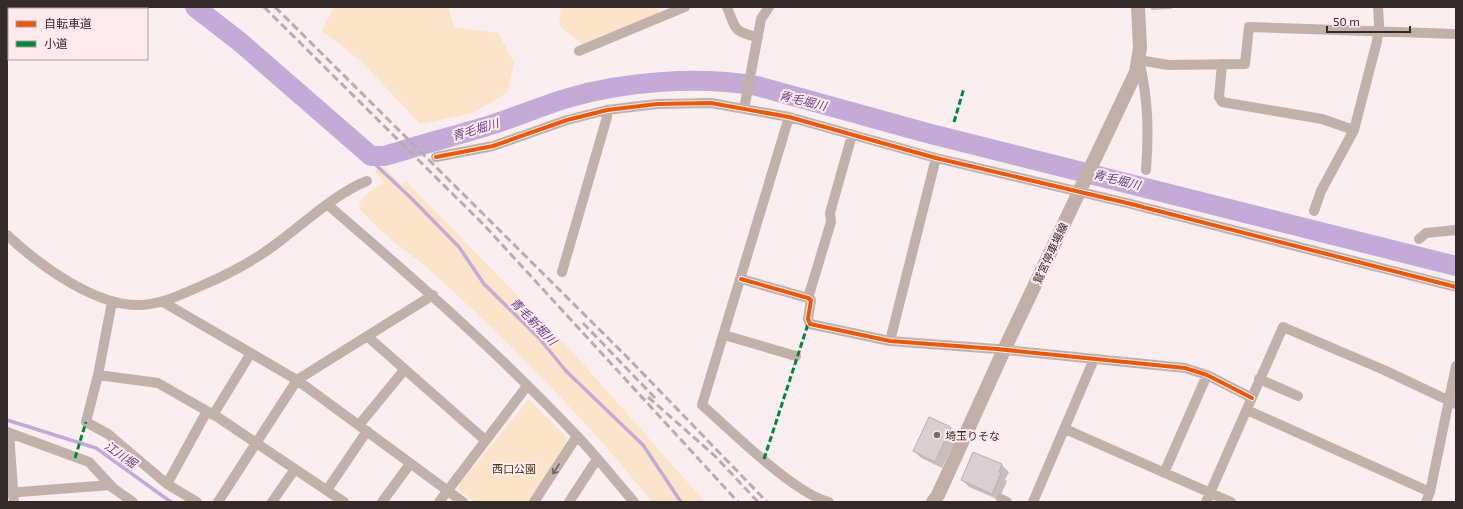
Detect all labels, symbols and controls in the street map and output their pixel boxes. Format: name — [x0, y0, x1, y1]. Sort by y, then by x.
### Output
legend — [8, 8, 148, 60]
scale bar — [1327, 8, 1410, 34]
text: 50 m — [1333, 14, 1360, 28]
text: 自転車道 — [44, 16, 92, 30]
text: 小道 — [44, 36, 68, 50]
water label: 青毛堀川 — [778, 87, 830, 113]
water label: 青毛堀川 — [450, 115, 502, 143]
water label: 青毛堀川 — [1092, 166, 1144, 192]
street label: 鷲宮停車場線 — [1030, 220, 1070, 286]
water label: 青毛新堀川 — [508, 295, 561, 349]
place label: 埼玉りそな — [945, 429, 1000, 442]
marker: 埼玉りそな — [932, 430, 942, 440]
water label: 江川堀 — [102, 438, 141, 471]
park label: 西口公園 — [492, 462, 536, 475]
one-way arrow — [552, 463, 560, 474]

